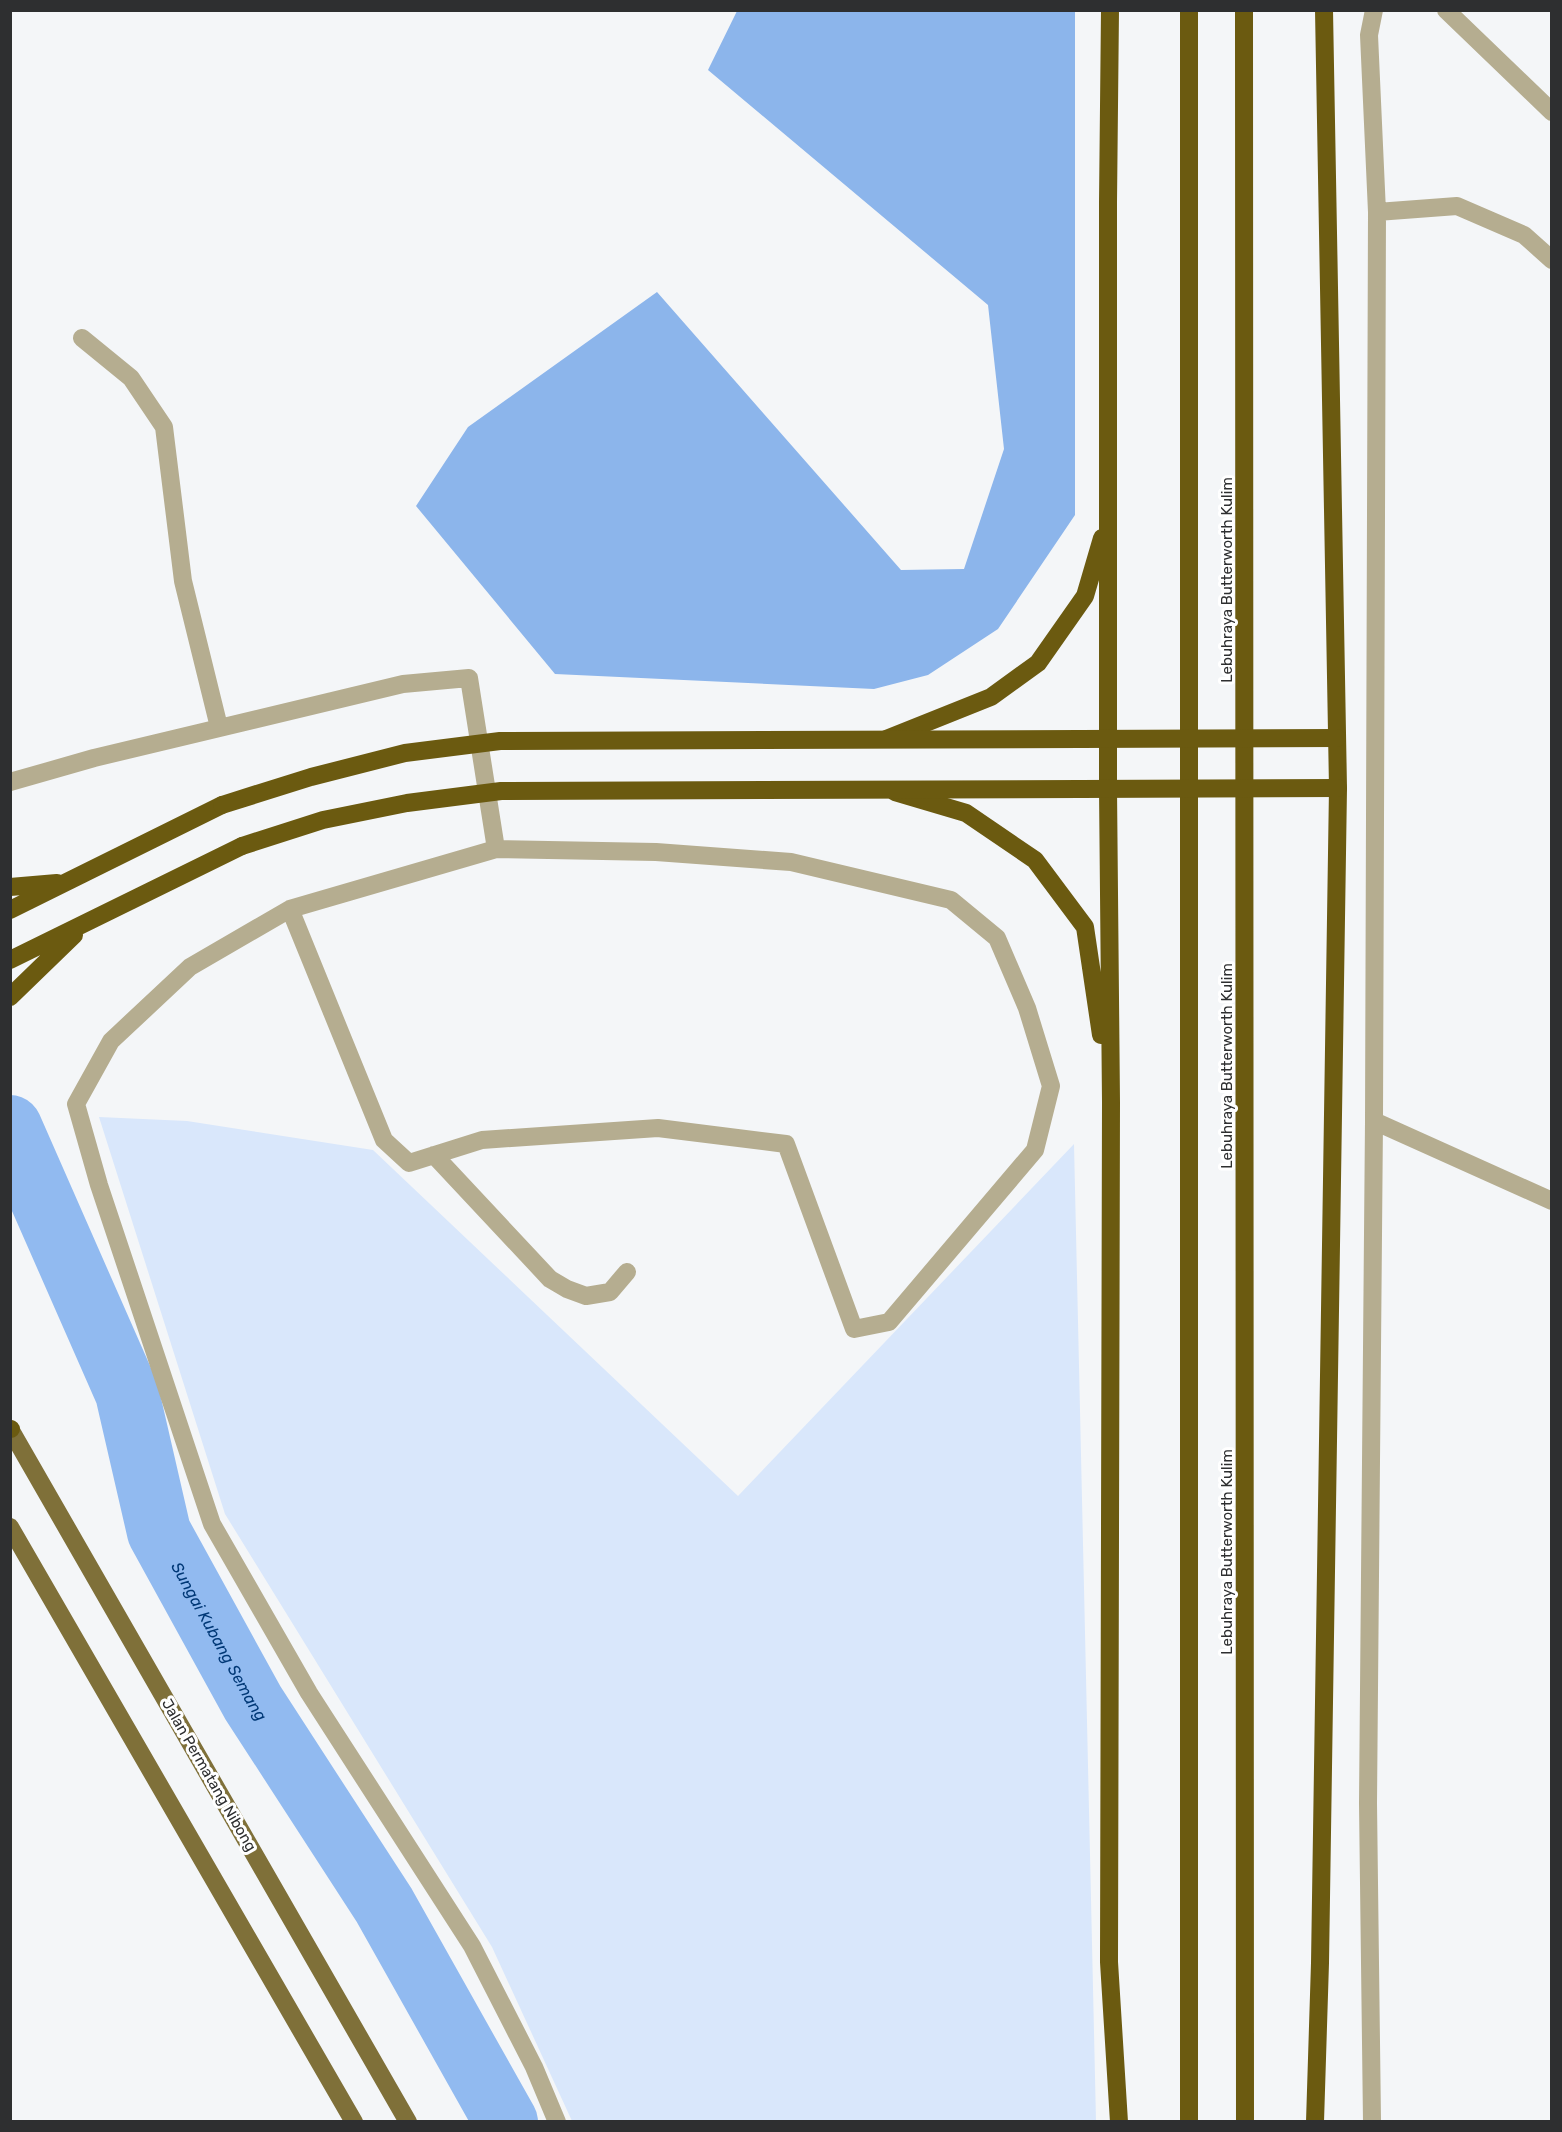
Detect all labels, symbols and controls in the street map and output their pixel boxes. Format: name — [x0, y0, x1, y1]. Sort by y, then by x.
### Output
street label: Lebuhraya Butterworth Kulim — [1218, 477, 1236, 683]
street label: Lebuhraya Butterworth Kulim — [1218, 963, 1236, 1169]
street label: Lebuhraya Butterworth Kulim — [1218, 1449, 1236, 1655]
water label: Sungai Kubang Semang — [168, 1558, 272, 1725]
street label: Jalan Permatang Nibong — [158, 1696, 260, 1854]

